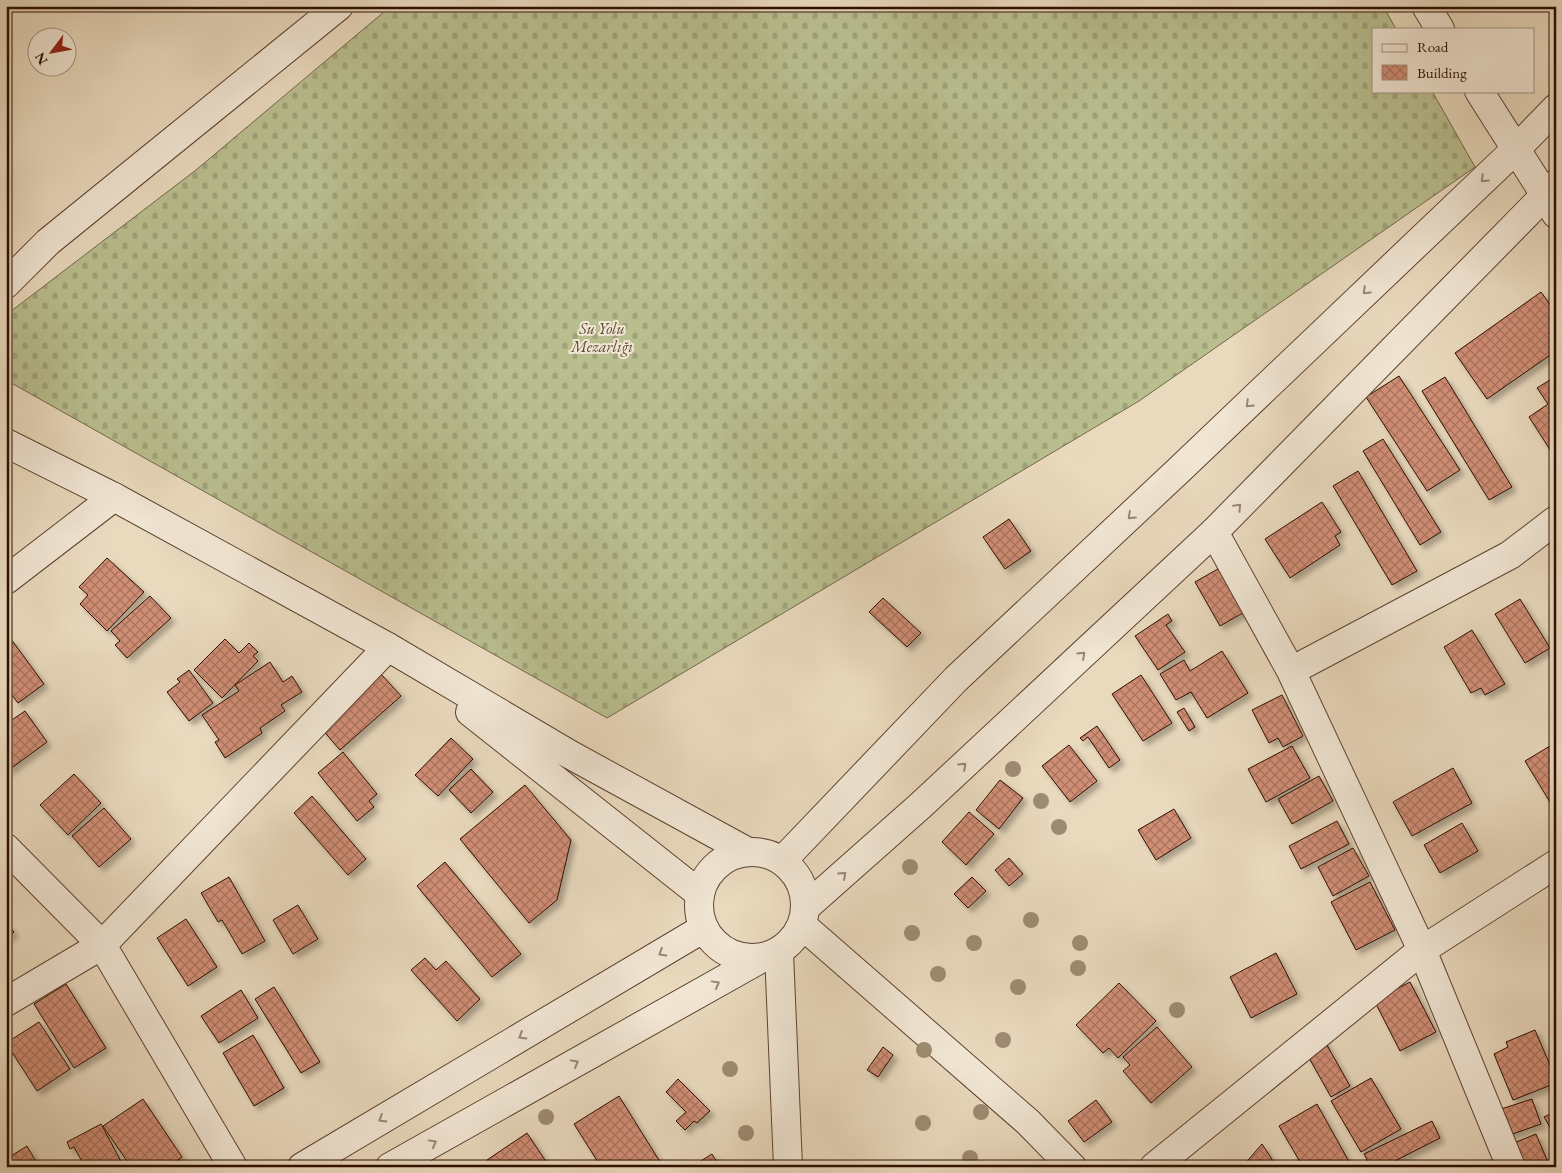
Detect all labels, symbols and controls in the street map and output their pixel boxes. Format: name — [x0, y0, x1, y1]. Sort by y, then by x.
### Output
north arrow — [28, 28, 78, 78]
legend — [1372, 28, 1534, 92]
text: Road — [1417, 37, 1449, 56]
text: N — [30, 49, 52, 68]
text: Building — [1417, 63, 1467, 82]
one-way arrow — [1480, 173, 1489, 182]
one-way arrow — [1363, 285, 1372, 294]
park label: Su Yolu Mezarlığı — [570, 318, 633, 357]
one-way arrow — [1246, 398, 1255, 407]
one-way arrow — [1232, 504, 1241, 513]
one-way arrow — [1128, 510, 1137, 519]
one-way arrow — [1076, 652, 1085, 661]
one-way arrow — [958, 763, 967, 772]
one-way arrow — [837, 872, 846, 881]
one-way arrow — [658, 947, 667, 957]
one-way arrow — [711, 980, 720, 990]
one-way arrow — [519, 1030, 528, 1040]
one-way arrow — [569, 1060, 578, 1070]
one-way arrow — [379, 1112, 388, 1122]
one-way arrow — [428, 1139, 437, 1149]

